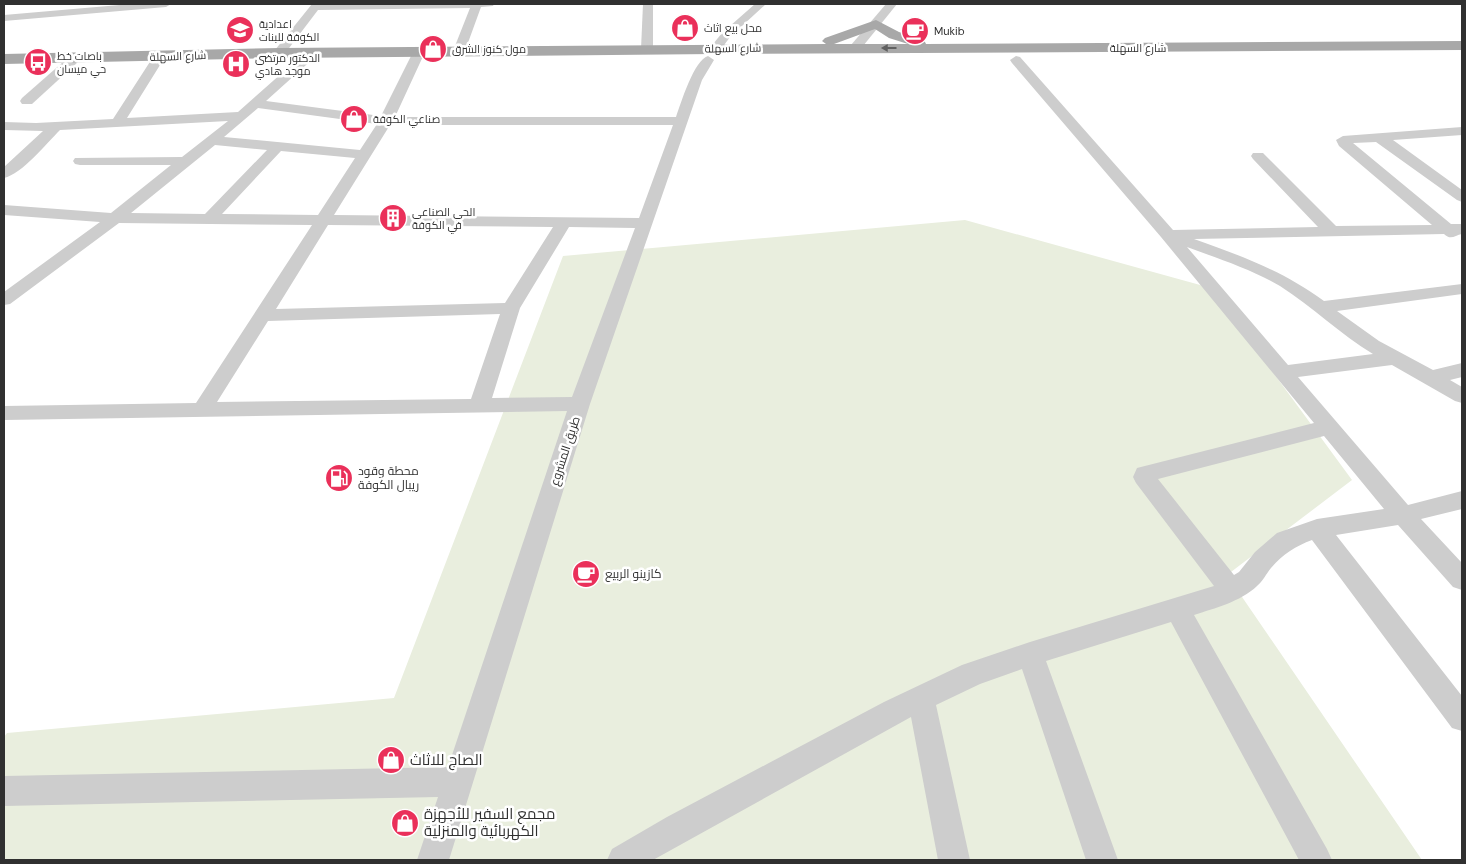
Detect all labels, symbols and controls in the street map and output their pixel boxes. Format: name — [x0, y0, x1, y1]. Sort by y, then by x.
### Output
shop icon: محل بيع اثاث — [670, 13, 700, 43]
school or university icon: اعدادية الكوفة للبنات — [225, 15, 255, 45]
cafe icon: Mukib — [900, 16, 930, 46]
place label: اعدادية الكوفة للبنات — [259, 17, 319, 44]
place label: محل بيع اثاث — [704, 21, 762, 36]
place label: Mukib — [934, 24, 965, 38]
shop icon: مول كنوز الشرق — [418, 34, 448, 64]
street label: شارع السهلة — [705, 41, 761, 56]
street label: شارع السهلة — [1110, 41, 1166, 56]
place label: مول كنوز الشرق — [452, 42, 526, 56]
one-way arrow — [880, 44, 896, 52]
bus stop icon: باصات خط حي ميسان — [23, 47, 53, 77]
street label: شارع السهلة — [149, 48, 207, 65]
place label: باصات خط حي ميسان — [57, 49, 106, 78]
hospital icon: الدكتور مرتضى موجد هادي — [221, 49, 251, 79]
place label: الدكتور مرتضى موجد هادي — [255, 51, 320, 80]
shop icon: صناعي الكوفة — [339, 104, 369, 134]
place label: صناعي الكوفة — [373, 112, 440, 128]
building icon: الحي الصناعي في الكوفة — [378, 203, 408, 233]
place label: الحي الصناعي في الكوفة — [412, 205, 475, 234]
street label: طريق المشروع — [546, 414, 584, 488]
fuel station icon: محطة وقود ريبال الكوفة — [324, 463, 354, 493]
place label: محطة وقود ريبال الكوفة — [358, 463, 419, 493]
cafe icon: كازينو الربيع — [571, 559, 601, 589]
place label: كازينو الربيع — [605, 566, 661, 582]
shop icon: الصاج للاثاث — [376, 745, 406, 775]
place label: الصاج للاثاث — [410, 750, 483, 771]
place label: مجمع السفير للأجهزة الكهربائية والمنزلية — [424, 804, 555, 841]
shop icon: مجمع السفير للأجهزة الكهربائية والمنزلية — [390, 808, 420, 838]

